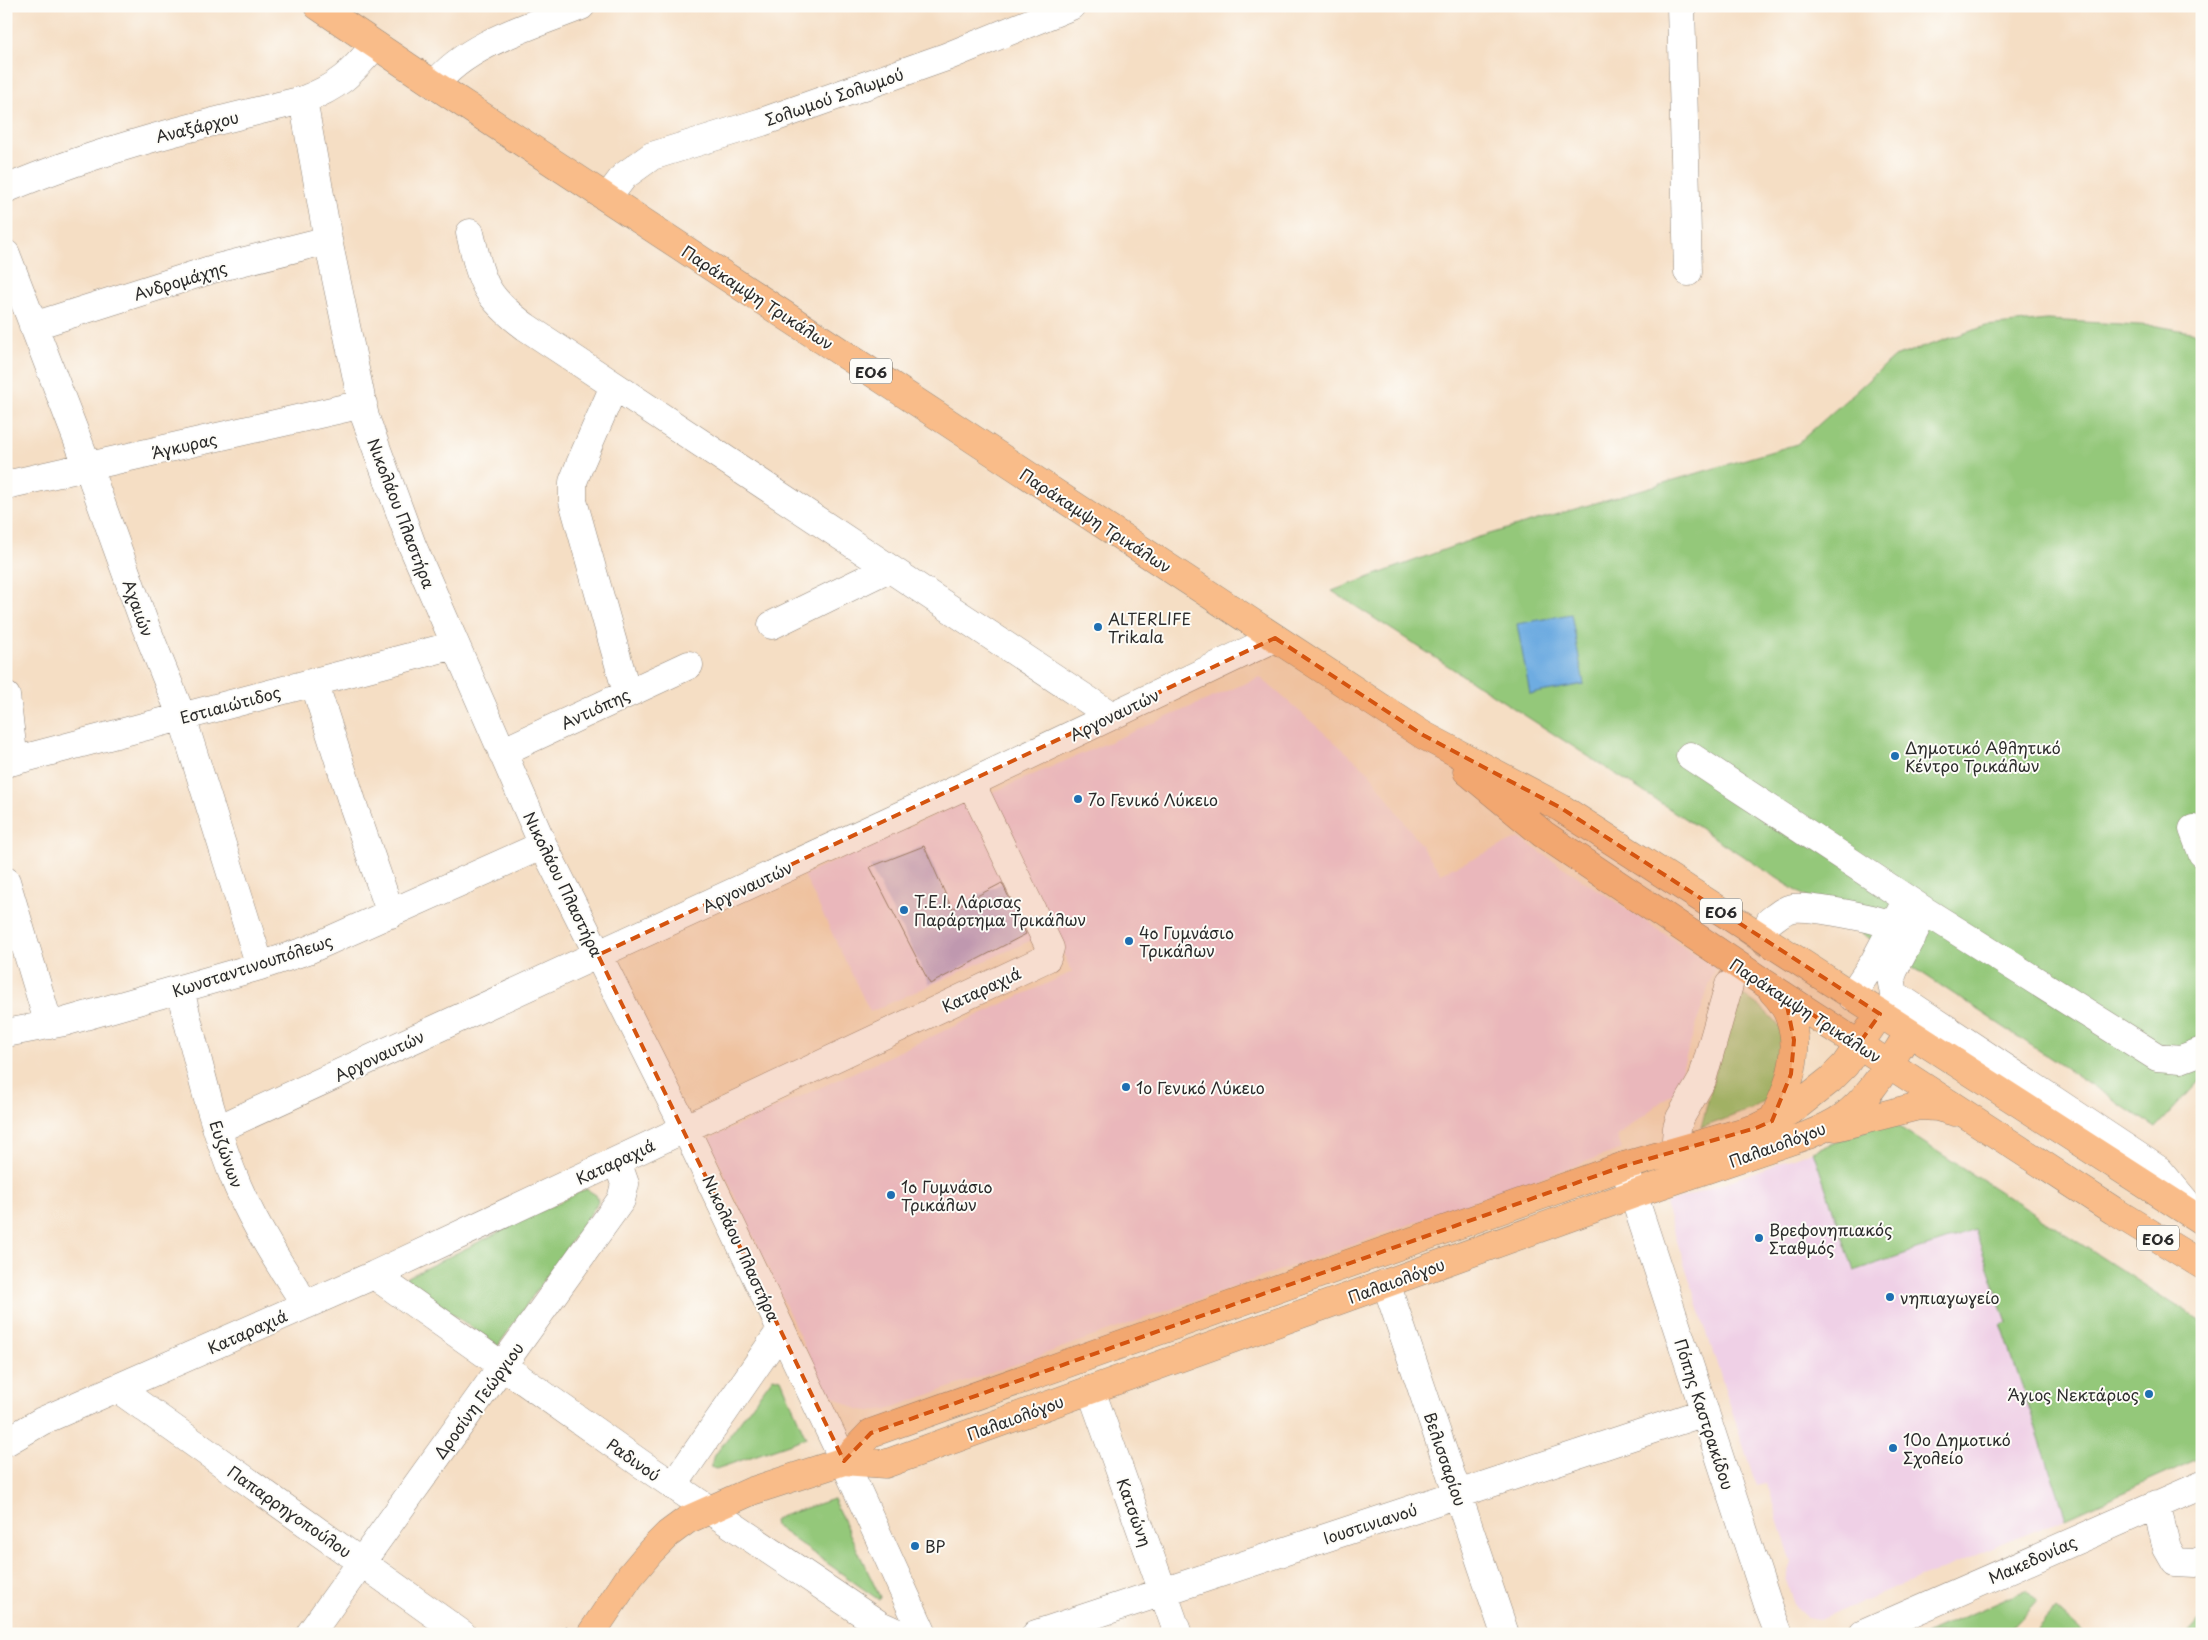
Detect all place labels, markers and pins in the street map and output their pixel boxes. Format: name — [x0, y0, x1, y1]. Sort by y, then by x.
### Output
place label: ALTERLIFE Trikala — [1108, 606, 1191, 648]
marker: ALTERLIFE Trikala — [1092, 621, 1104, 633]
place label: Δημοτικό Αθλητικό Κέντρο Τρικάλων — [1905, 735, 2061, 777]
marker: Δημοτικό Αθλητικό Κέντρο Τρικάλων — [1889, 750, 1901, 762]
place label: 7ο Γενικό Λύκειο — [1088, 787, 1218, 811]
marker: 7ο Γενικό Λύκειο — [1072, 793, 1084, 805]
place label: Τ.Ε.Ι. Λάρισας Παράρτημα Τρικάλων — [914, 889, 1086, 931]
marker: Τ.Ε.Ι. Λάρισας Παράρτημα Τρικάλων — [898, 904, 910, 916]
place label: 4ο Γυμνάσιο Τρικάλων — [1139, 920, 1234, 962]
marker: 4ο Γυμνάσιο Τρικάλων — [1123, 935, 1135, 947]
place label: 1ο Γενικό Λύκειο — [1136, 1075, 1265, 1099]
marker: 1ο Γενικό Λύκειο — [1120, 1081, 1132, 1093]
place label: 1ο Γυμνάσιο Τρικάλων — [901, 1174, 992, 1216]
marker: 1ο Γυμνάσιο Τρικάλων — [885, 1189, 897, 1201]
place label: Βρεφονηπιακός Σταθμός — [1769, 1217, 1892, 1259]
marker: Βρεφονηπιακός Σταθμός — [1753, 1232, 1765, 1244]
place label: νηπιαγωγείο — [1900, 1285, 2000, 1309]
marker: νηπιαγωγείο — [1884, 1291, 1896, 1303]
place label: Άγιος Νεκτάριος — [2007, 1382, 2139, 1406]
marker: Άγιος Νεκτάριος — [2143, 1388, 2155, 1400]
place label: 10ο Δημοτικό Σχολείο — [1903, 1427, 2011, 1469]
marker: 10ο Δημοτικό Σχολείο — [1887, 1442, 1899, 1454]
place label: BP — [925, 1534, 946, 1558]
marker: BP — [909, 1540, 921, 1552]

